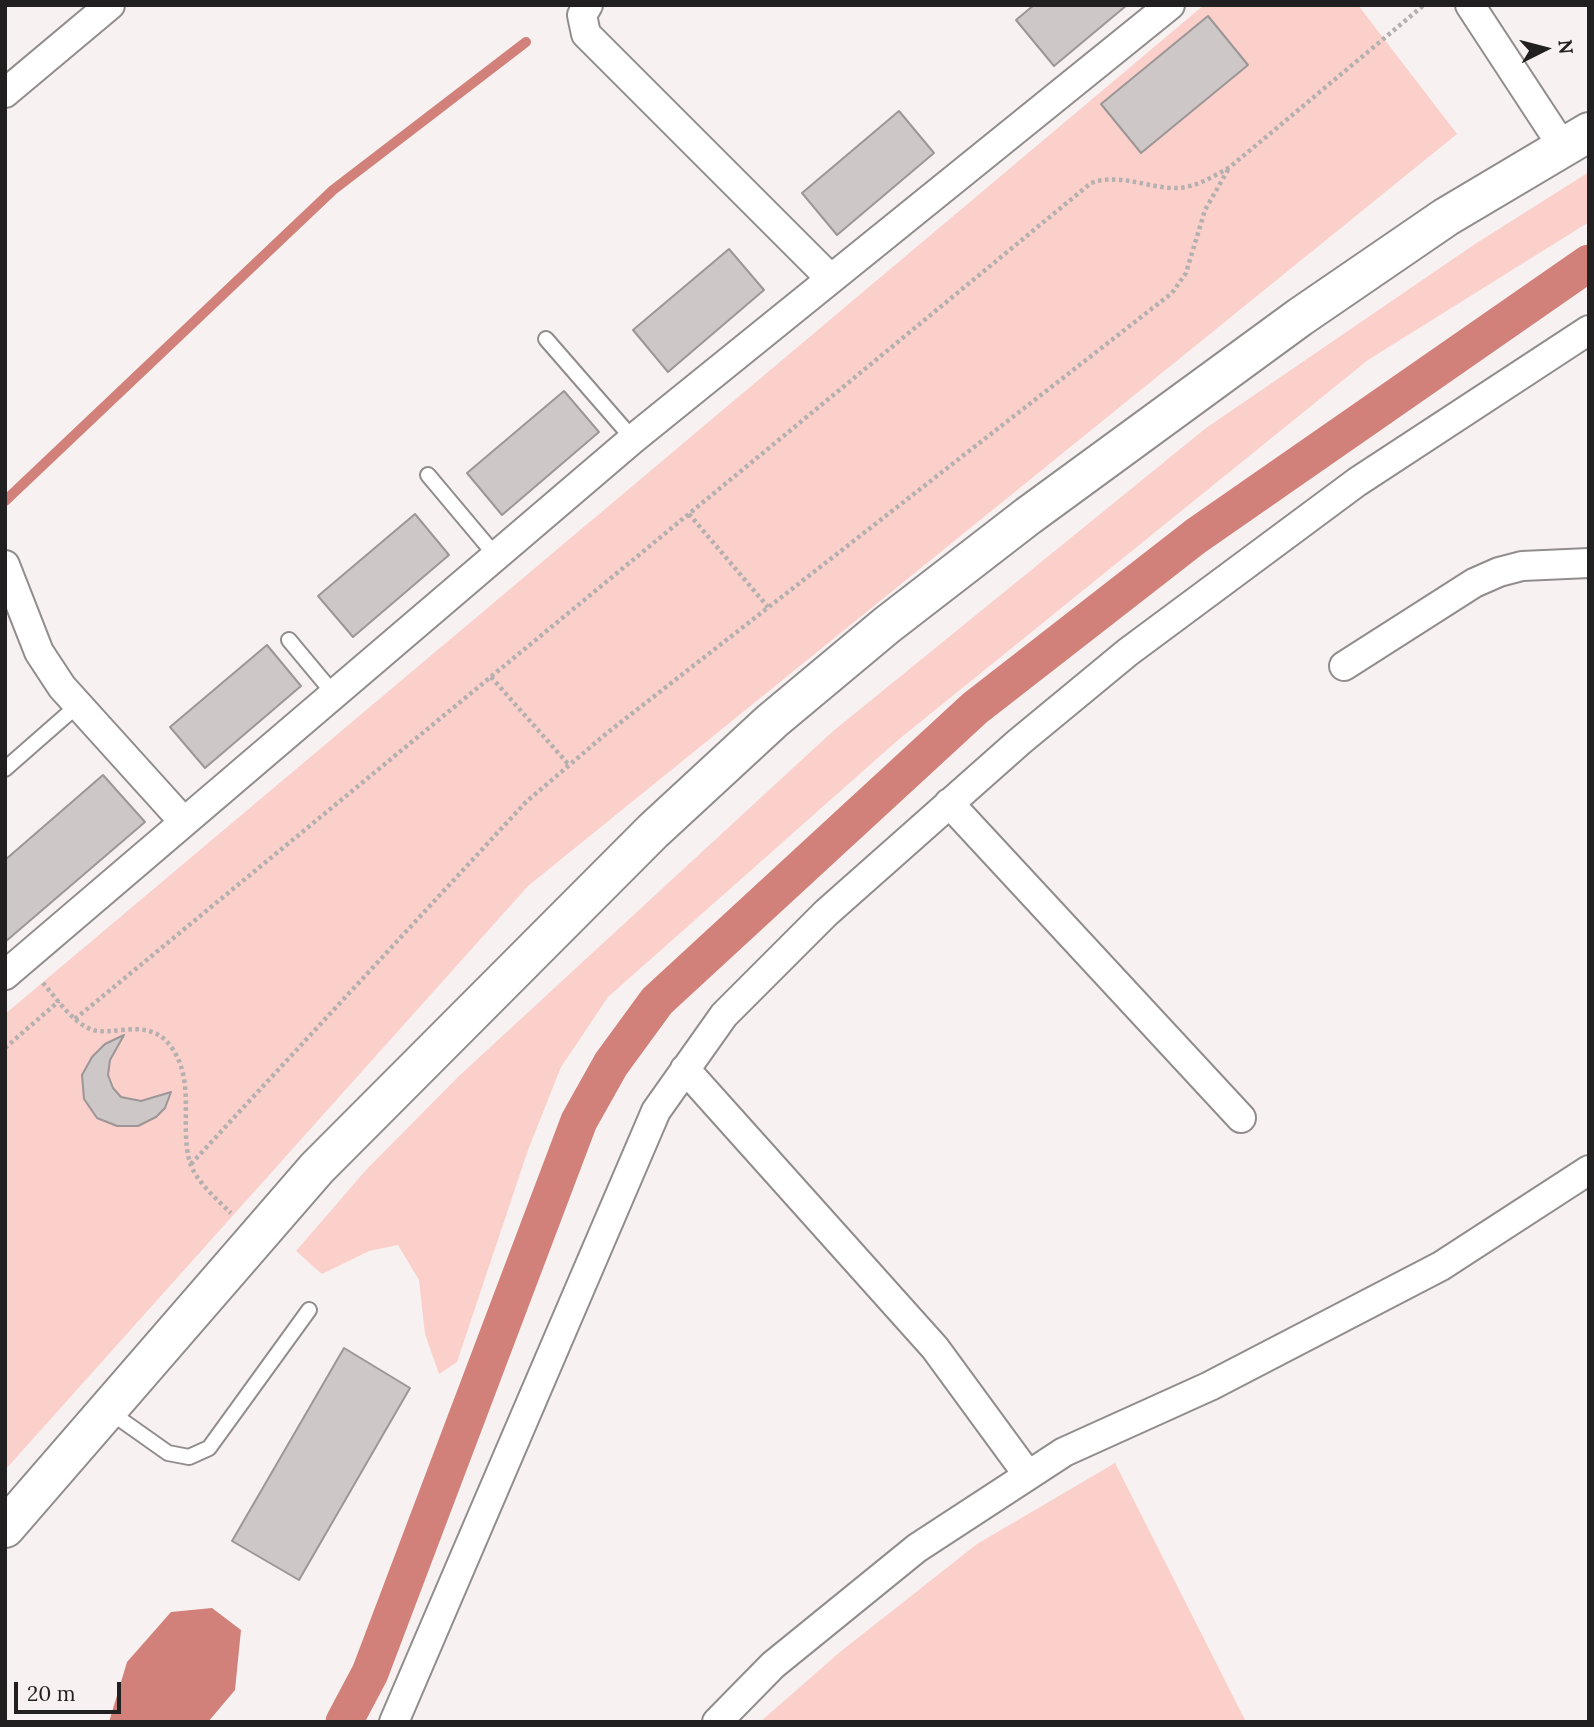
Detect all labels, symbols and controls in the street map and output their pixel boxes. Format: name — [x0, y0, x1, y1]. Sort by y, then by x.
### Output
north arrow — [1510, 14, 1580, 84]
text: N — [1553, 38, 1579, 55]
scale bar — [18, 1668, 124, 1712]
text: 20 m — [27, 1680, 76, 1707]

